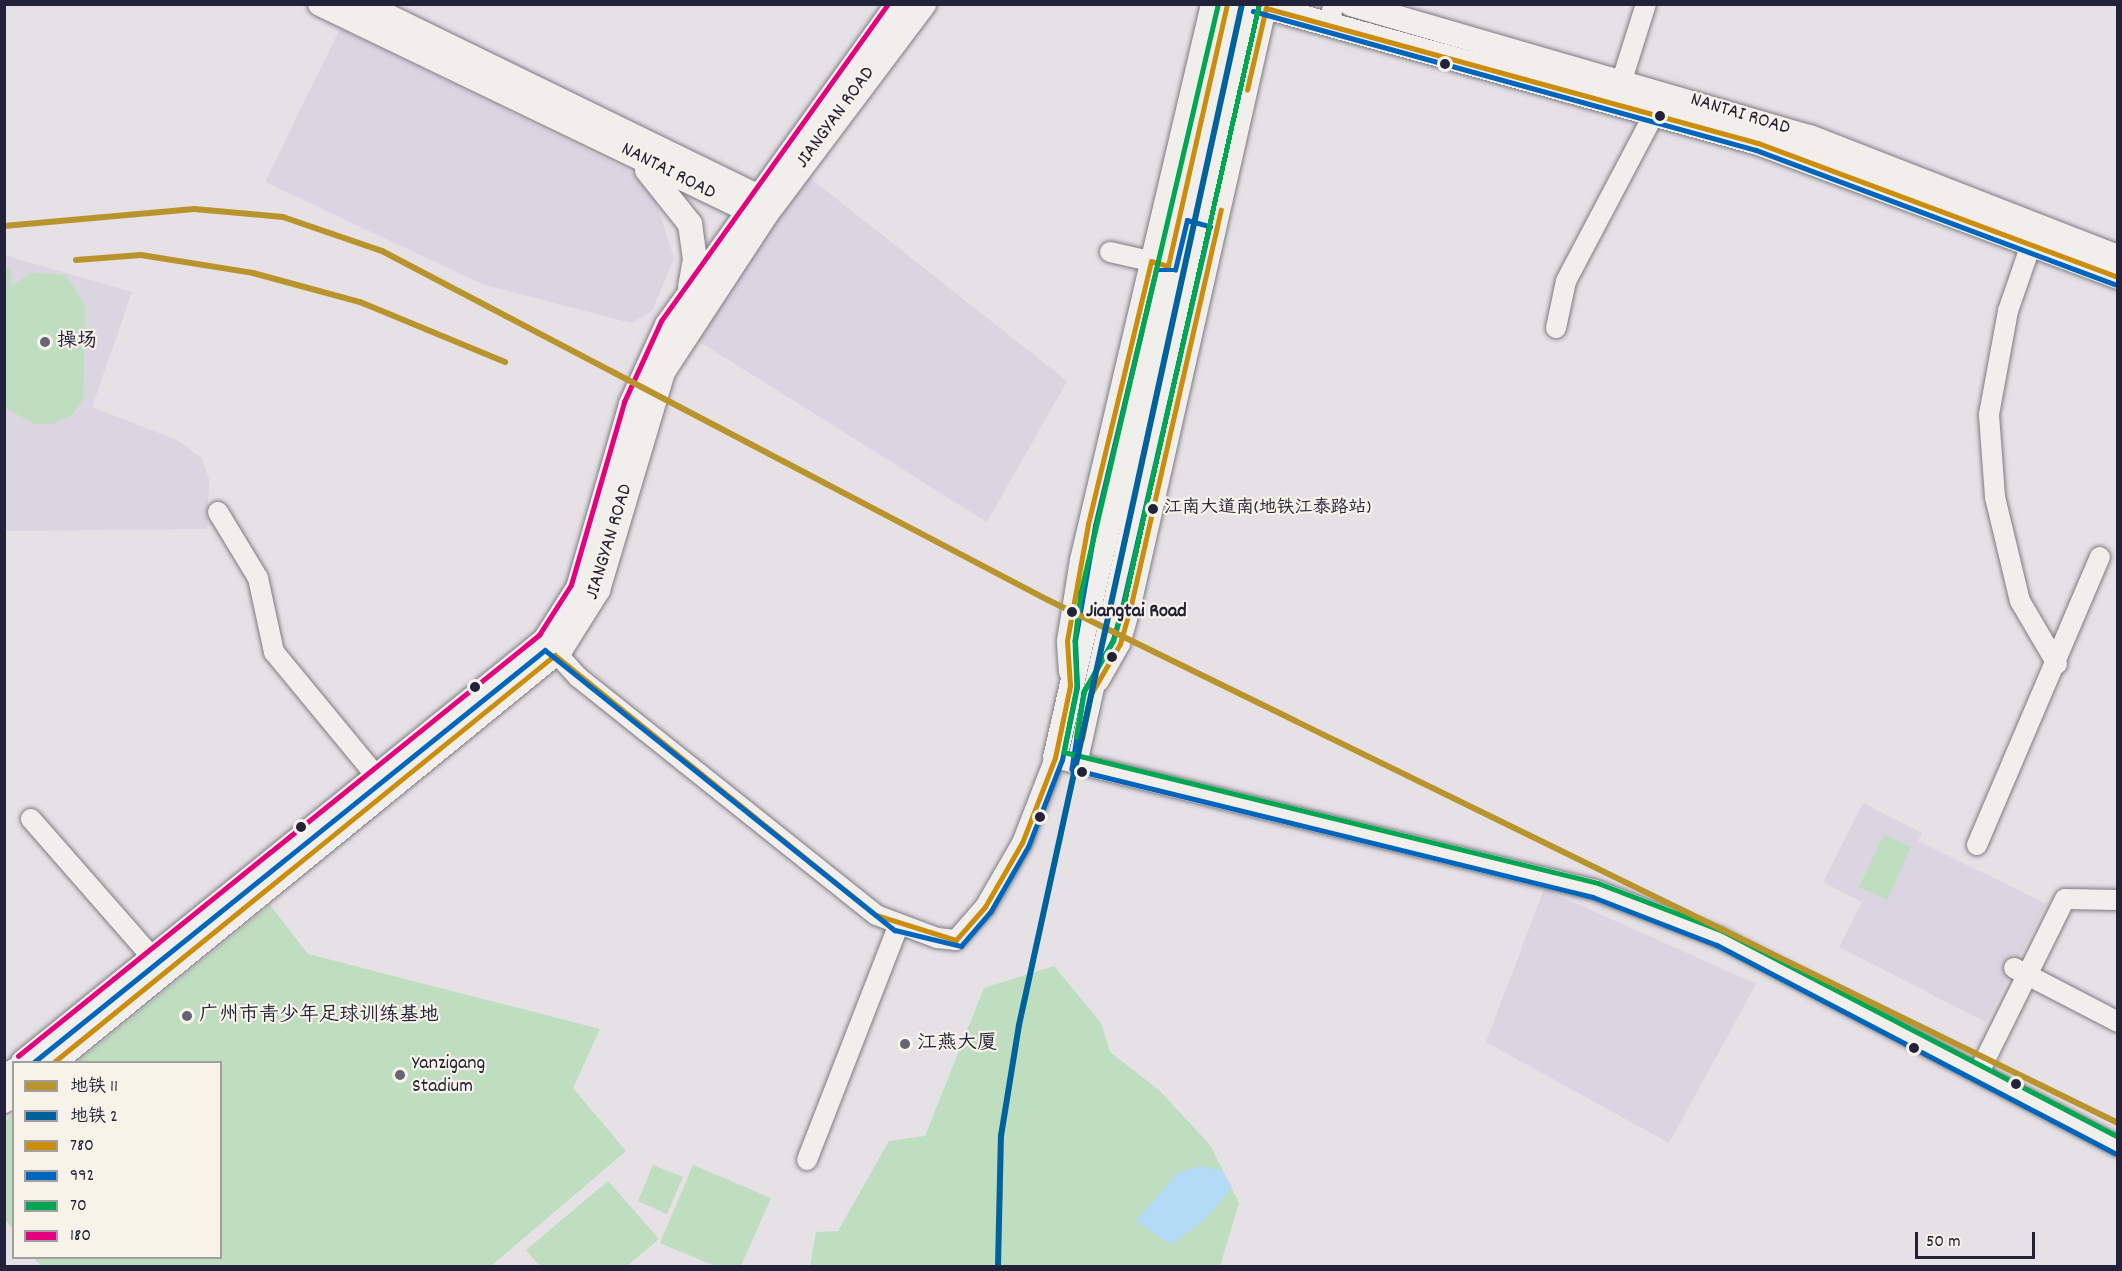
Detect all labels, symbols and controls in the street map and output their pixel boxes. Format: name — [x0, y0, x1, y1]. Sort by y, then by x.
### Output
unlabelled marker — [1439, 58, 1451, 70]
street label: JIANGYAN ROAD — [791, 63, 881, 173]
street label: NANTAI ROAD — [1687, 88, 1793, 142]
unlabelled marker — [1654, 110, 1666, 122]
street label: NANTAI ROAD — [617, 138, 719, 206]
place label: 操场 — [57, 330, 97, 354]
marker: 操场 — [38, 335, 52, 349]
street label: JIANGYAN ROAD — [581, 481, 639, 603]
place label: 江南大道南(地铁江泰路站) — [1164, 498, 1371, 520]
marker: 江南大道南(地铁江泰路站) — [1147, 503, 1159, 515]
place label: Jiangtai Road — [1086, 600, 1187, 624]
marker: Jiangtai Road — [1063, 603, 1081, 621]
unlabelled marker — [1106, 651, 1118, 663]
unlabelled marker — [469, 681, 481, 693]
unlabelled marker — [1076, 766, 1088, 778]
unlabelled marker — [1034, 811, 1046, 823]
unlabelled marker — [295, 821, 307, 833]
place label: 广州市青少年足球训练基地 — [199, 1004, 439, 1028]
marker: 广州市青少年足球训练基地 — [180, 1009, 194, 1023]
place label: 江燕大厦 — [917, 1032, 997, 1056]
marker: 江燕大厦 — [898, 1037, 912, 1051]
unlabelled marker — [1908, 1042, 1920, 1054]
place label: Yanzigang Stadium — [412, 1052, 485, 1099]
legend — [12, 1061, 222, 1259]
marker: Yanzigang Stadium — [393, 1068, 407, 1082]
text: 地铁 11 — [70, 1075, 118, 1100]
unlabelled marker — [2010, 1078, 2022, 1090]
text: 地铁 2 — [70, 1105, 118, 1130]
text: 780 — [70, 1134, 94, 1159]
text: 992 — [70, 1164, 94, 1189]
text: 70 — [70, 1194, 87, 1219]
scale bar — [1918, 1220, 2038, 1258]
text: 180 — [70, 1224, 91, 1249]
text: 50 m — [1926, 1230, 1961, 1255]

